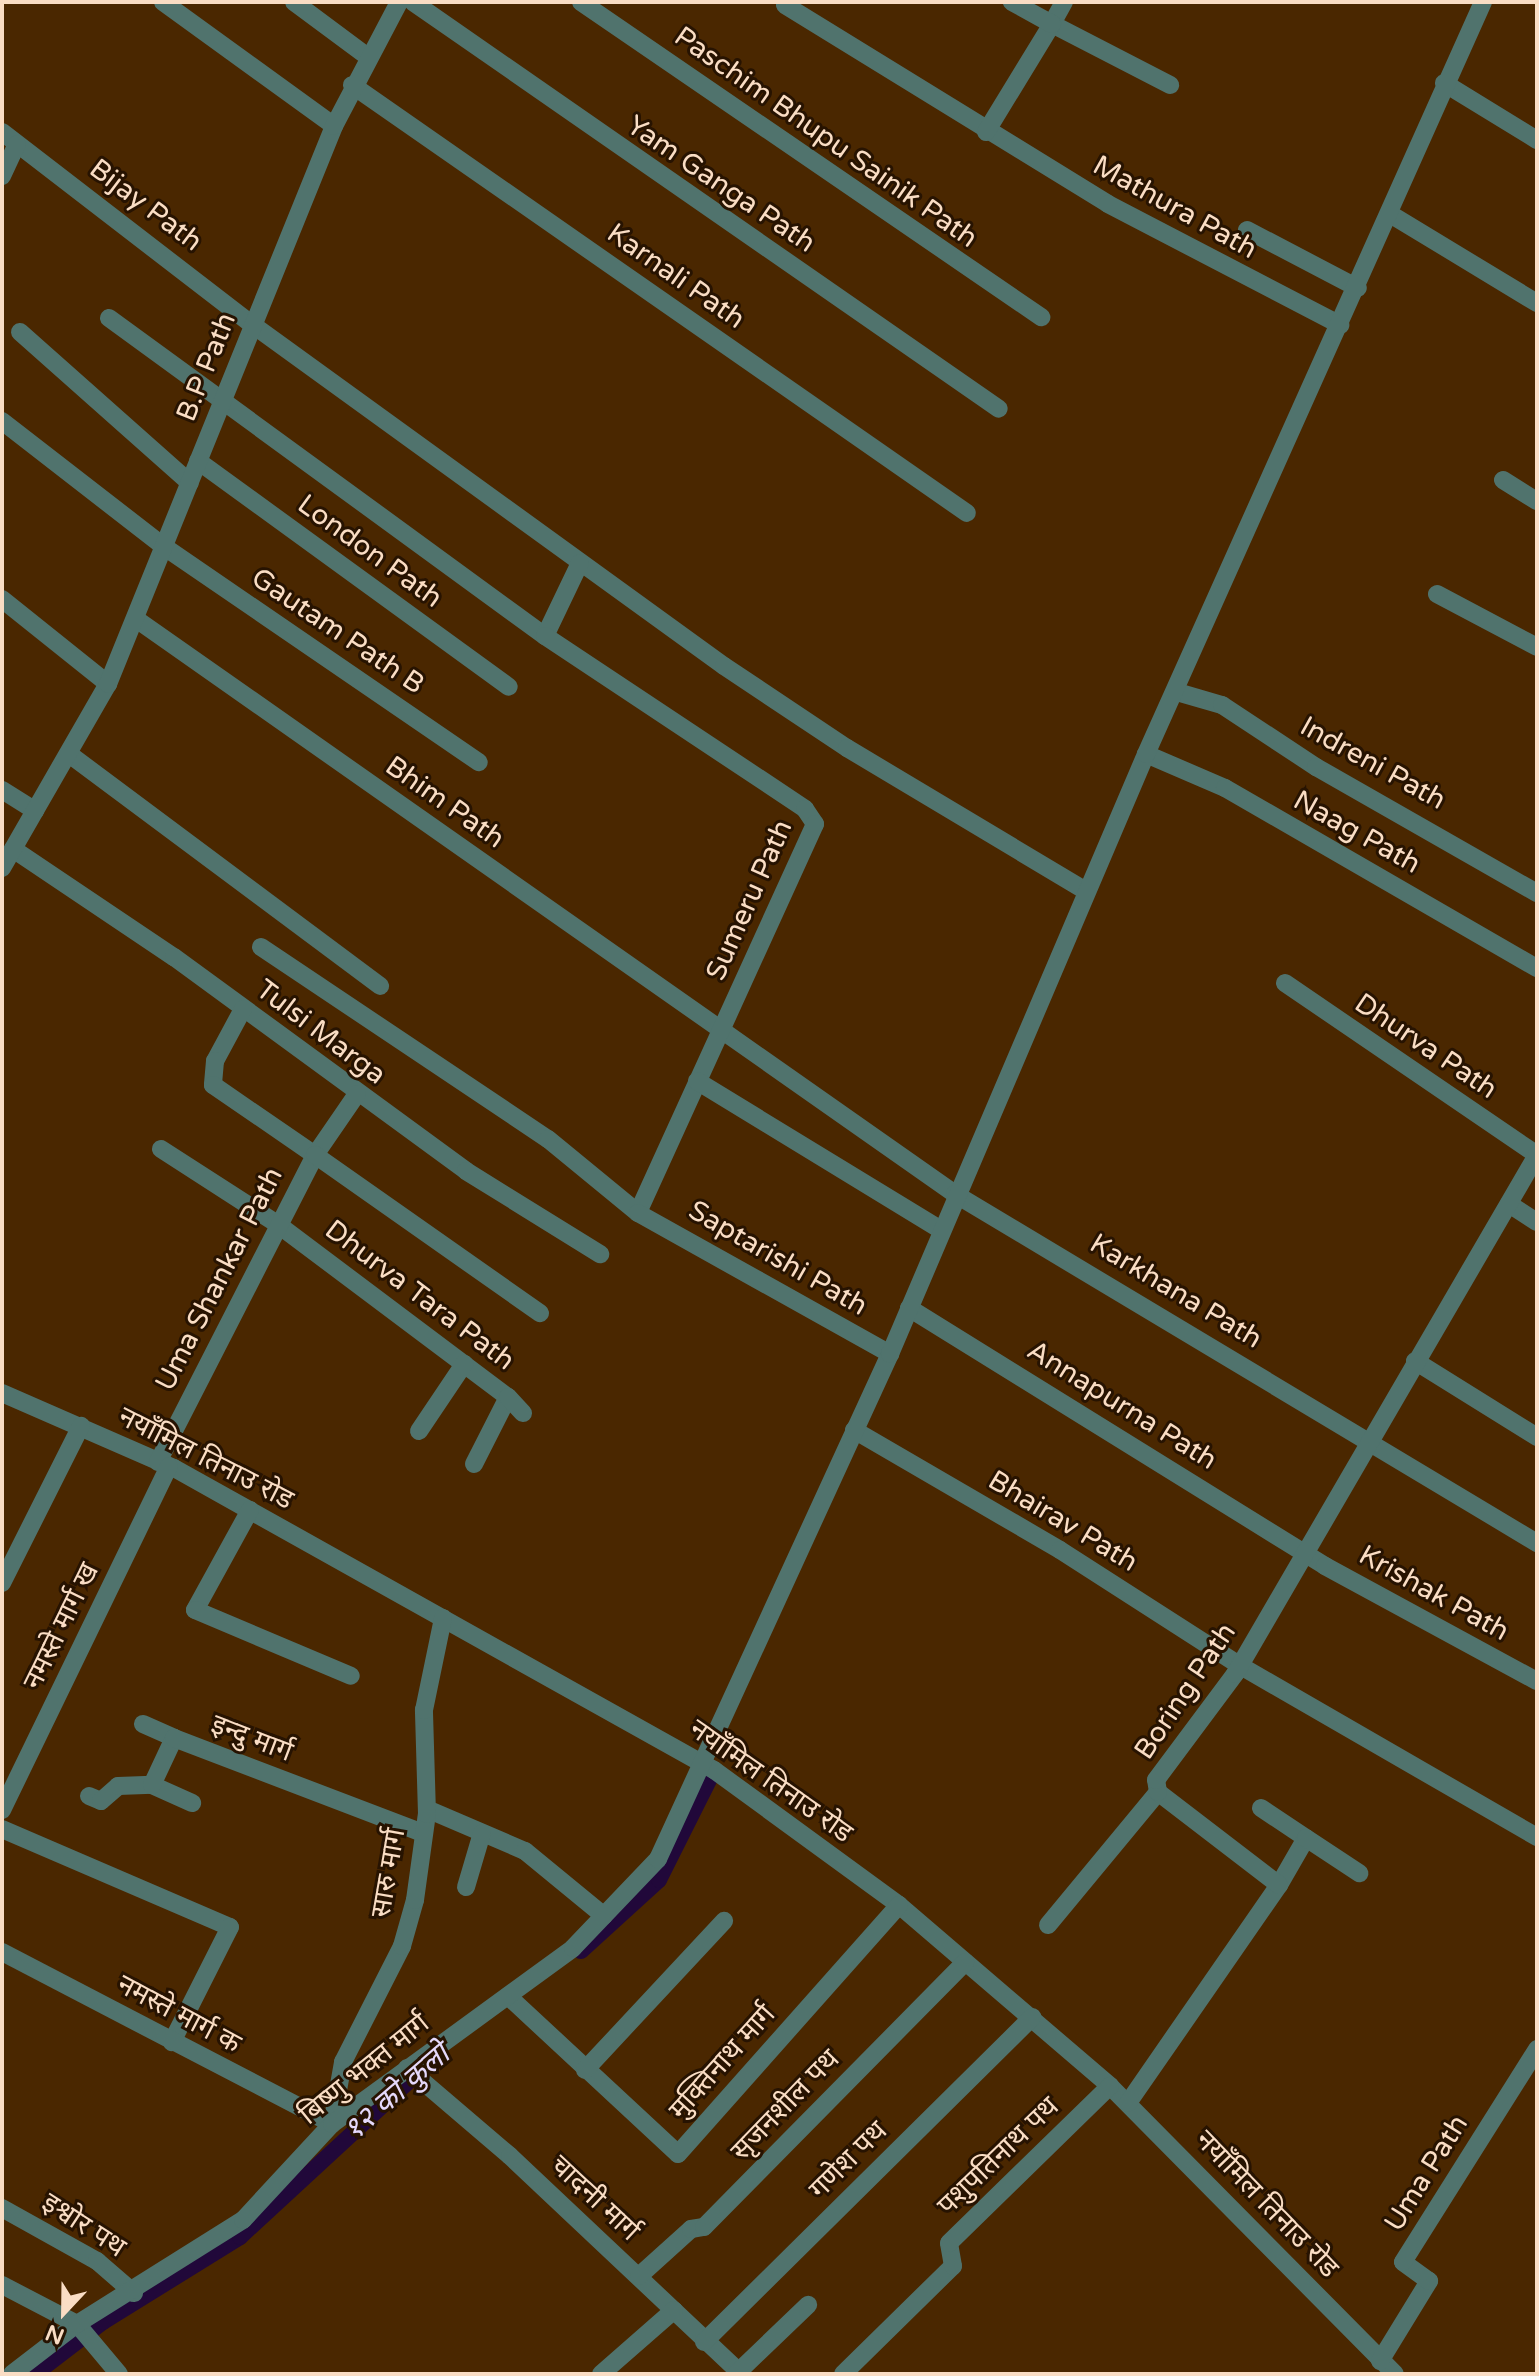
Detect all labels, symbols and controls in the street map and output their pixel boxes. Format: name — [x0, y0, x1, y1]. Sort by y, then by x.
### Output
street label: Paschim Bhupu Sainik Path — [668, 19, 984, 255]
street label: Yam Ganga Path — [620, 108, 822, 260]
street label: Mathura Path — [1087, 148, 1263, 266]
street label: Bijay Path — [83, 152, 209, 258]
street label: Karnali Path — [601, 216, 751, 336]
street label: B.P Path — [169, 308, 243, 426]
street label: London Path — [291, 487, 449, 615]
street label: Gautam Path B — [245, 561, 431, 701]
street label: Indreni Path — [1294, 709, 1452, 817]
street label: Bhim Path — [379, 749, 511, 855]
street label: Naag Path — [1288, 783, 1426, 881]
street label: Sumeru Path — [699, 815, 799, 985]
street label: Tulsi Marga — [250, 972, 392, 1092]
street label: Dhurva Path — [1348, 986, 1504, 1106]
street label: Uma Shankar Path — [148, 1162, 290, 1396]
street label: Saptarishi Path — [683, 1193, 873, 1323]
street label: Dhurva Tara Path — [319, 1213, 521, 1377]
street label: Karkhana Path — [1084, 1226, 1268, 1356]
street label: Annapurna Path — [1021, 1333, 1223, 1477]
street label: नयाँमिल तिनाउ रोड — [113, 1400, 299, 1516]
street label: Bhairav Path — [982, 1463, 1144, 1579]
street label: Krishak Path — [1353, 1538, 1515, 1648]
street label: नमस्ते मार्ग ख — [16, 1557, 106, 1695]
street label: Boring Path — [1127, 1616, 1243, 1766]
street label: इन्दु मार्ग — [207, 1707, 297, 1769]
street label: नयाँमिल तिनाउ रोड — [683, 1712, 859, 1850]
street label: सारु मार्ग — [364, 1826, 412, 1920]
street label: नमस्ते मार्ग क — [112, 1967, 246, 2061]
street label: मुक्तिनाथ मार्ग — [662, 1998, 782, 2126]
street label: बिष्णु भक्त मार्ग — [292, 2006, 436, 2132]
water label: १२ को कुलो — [337, 2037, 457, 2149]
street label: सृजनशील पथ — [724, 2042, 846, 2168]
street label: पशुपतिनाथ पथ — [930, 2090, 1066, 2222]
street label: Uma Path — [1377, 2109, 1475, 2237]
street label: गणेश पथ — [802, 2114, 894, 2206]
street label: नयाँमिल तिनाउ रोड — [1188, 2123, 1346, 2285]
street label: चादनी मार्ग — [543, 2148, 647, 2248]
street label: इश्वोर पथ — [36, 2186, 132, 2264]
north arrow — [24, 2272, 104, 2352]
text: N — [42, 2319, 68, 2350]

